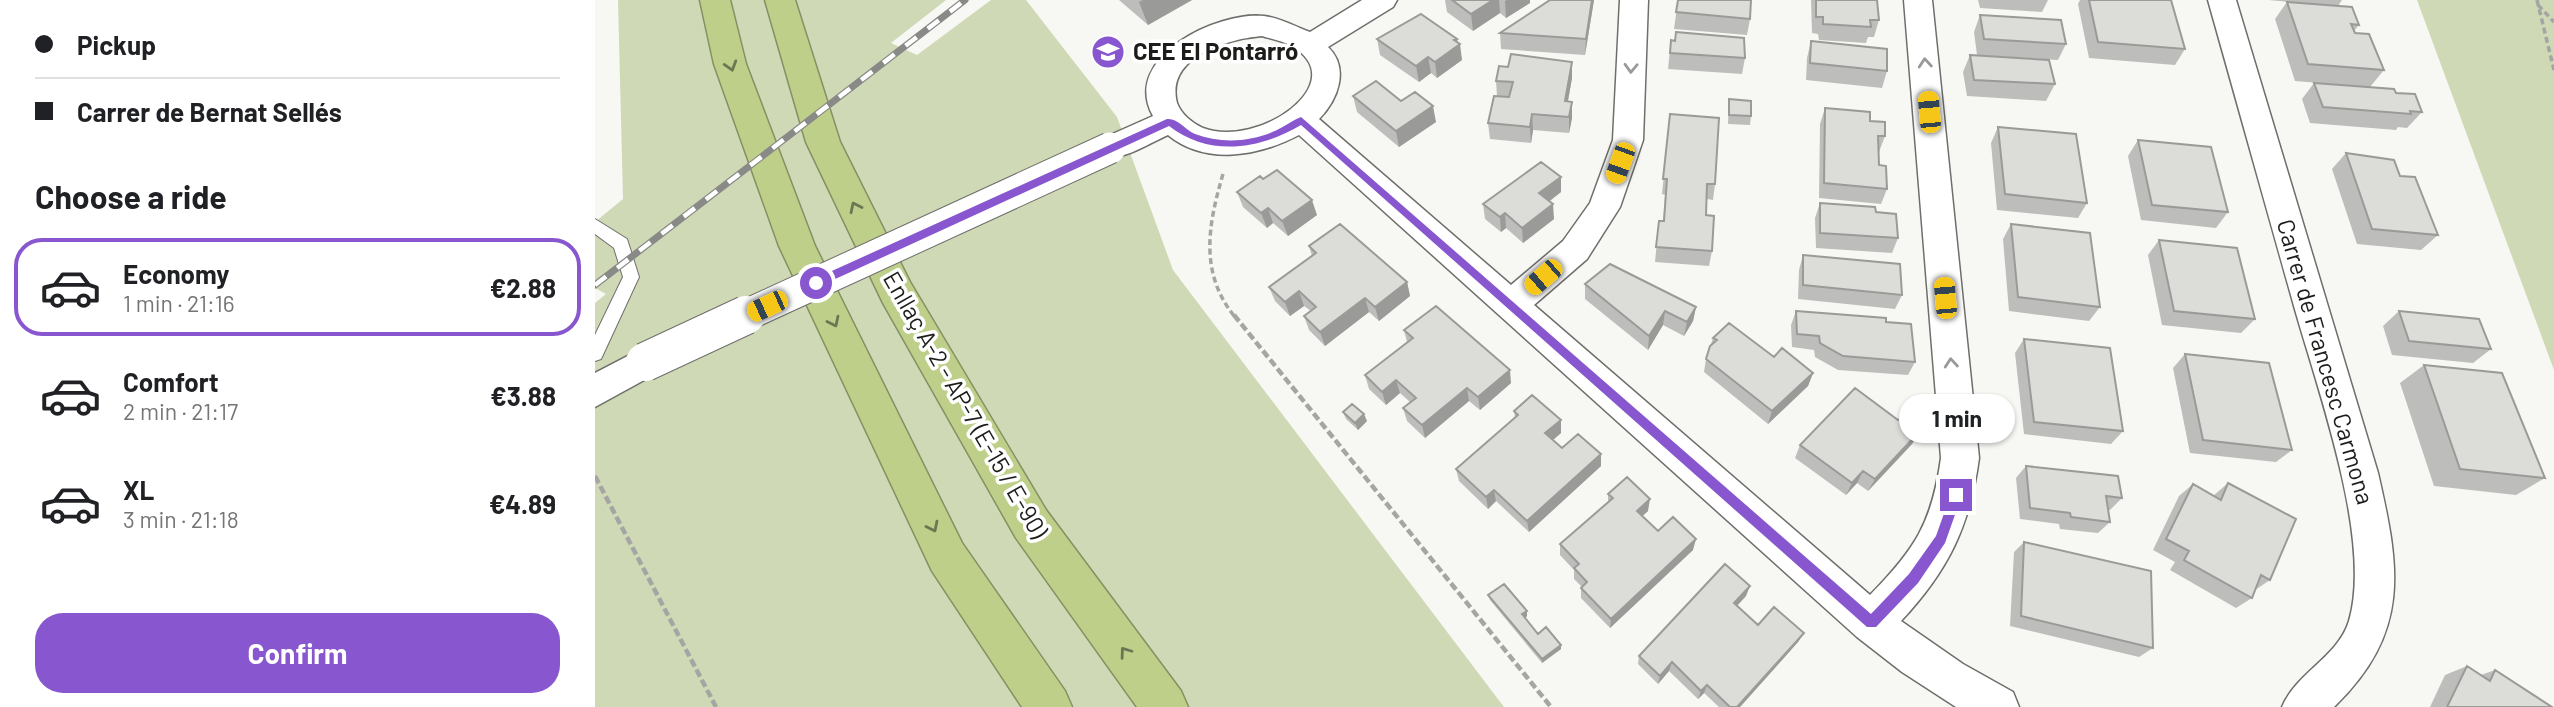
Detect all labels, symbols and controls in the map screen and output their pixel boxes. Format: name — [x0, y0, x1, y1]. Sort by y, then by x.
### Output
text: Pickup — [77, 29, 156, 60]
school or university icon: CEE El Pontarró — [1089, 33, 1127, 71]
place label: CEE El Pontarró — [1133, 36, 1298, 65]
one-way arrow — [1918, 57, 1933, 68]
one-way arrow — [723, 60, 738, 72]
one-way arrow — [1624, 63, 1639, 74]
car — [1917, 90, 1942, 134]
text: Carrer de Bernat Sellés — [77, 96, 342, 127]
car — [1603, 140, 1638, 186]
text: Choose a ride — [35, 177, 227, 215]
one-way arrow — [849, 202, 863, 214]
street label: Carrer de Francesc Carmona — [2272, 216, 2381, 508]
car — [1521, 255, 1566, 299]
icon: car — [39, 256, 102, 319]
text: Economy — [123, 258, 229, 289]
street label: Enllaç A-2 - AP-7 (E-15 / E-90) — [878, 266, 1055, 543]
route start — [800, 267, 832, 299]
text: €2.88 — [490, 272, 556, 303]
car — [1933, 276, 1958, 320]
car — [744, 288, 791, 324]
text: 1 min · 21:16 — [123, 289, 235, 317]
one-way arrow — [826, 315, 840, 327]
one-way arrow — [1944, 357, 1959, 368]
icon: car — [39, 364, 102, 427]
text: Comfort — [123, 366, 219, 397]
text: €3.88 — [490, 380, 556, 411]
callout: 1 min — [1898, 393, 2014, 442]
text: 2 min · 21:17 — [123, 397, 238, 425]
text: 1 min — [1932, 404, 1982, 432]
icon: car — [39, 472, 102, 535]
text: XL — [123, 474, 154, 505]
route end — [1940, 479, 1972, 511]
text: €4.89 — [489, 488, 556, 519]
text: 3 min · 21:18 — [123, 505, 239, 533]
one-way arrow — [925, 520, 939, 532]
button: Confirm — [35, 613, 560, 693]
one-way arrow — [1121, 647, 1133, 660]

